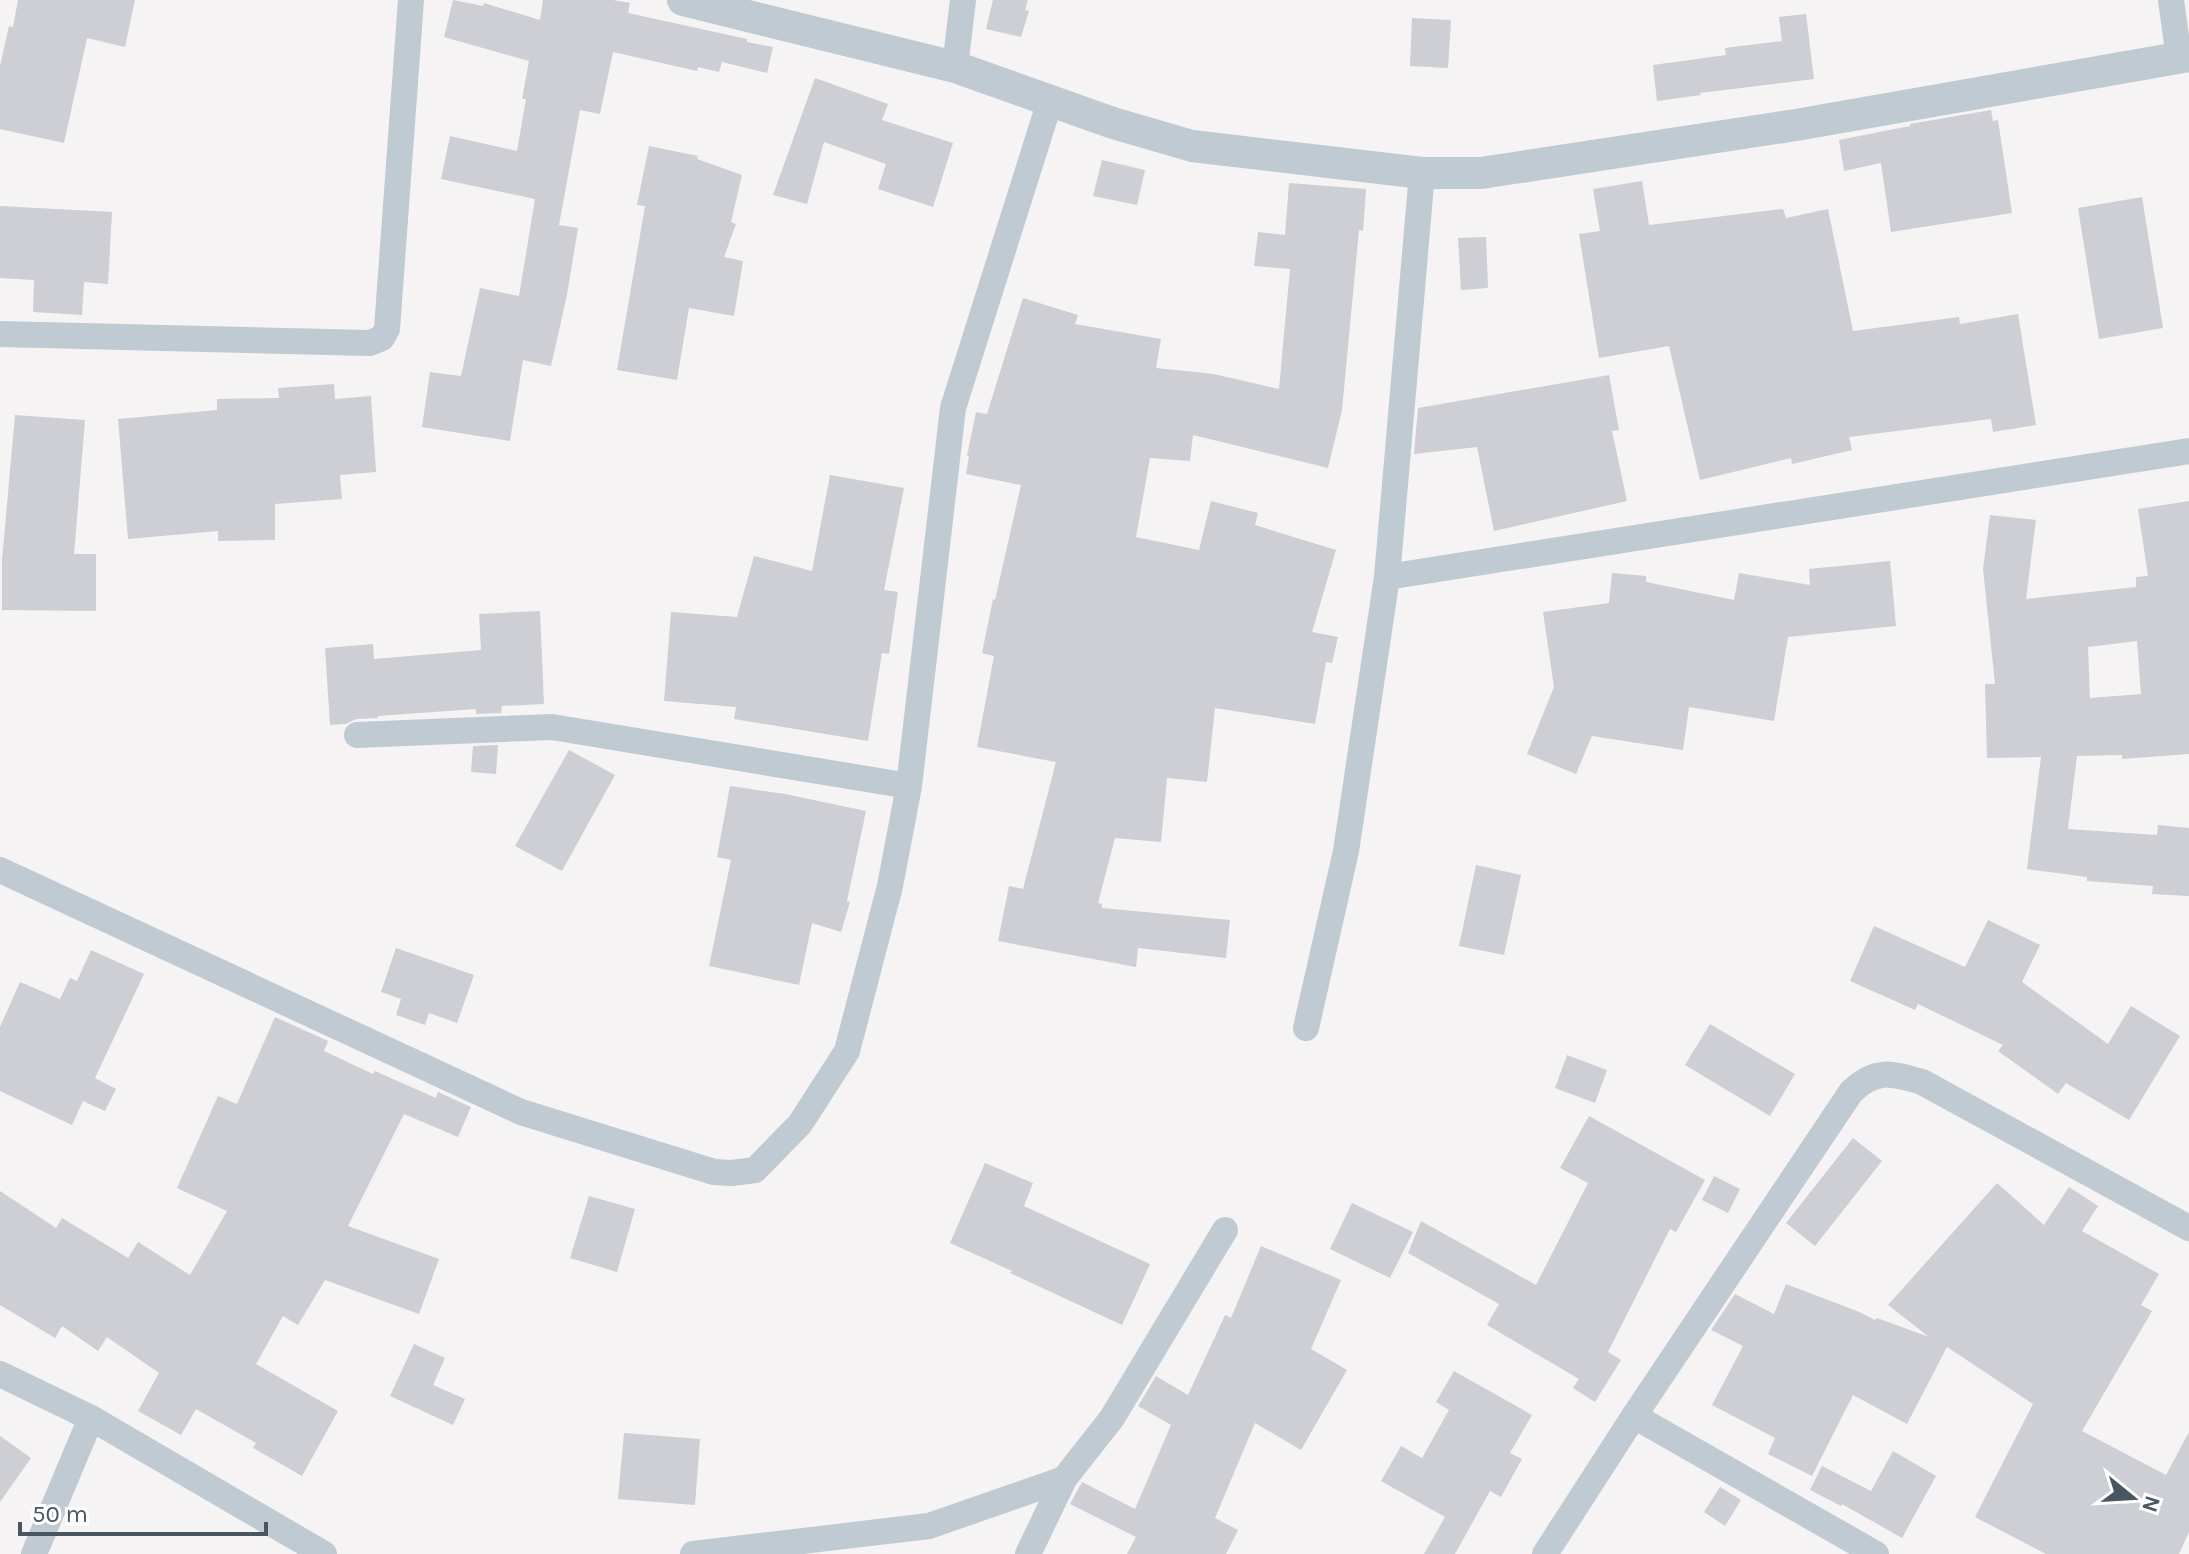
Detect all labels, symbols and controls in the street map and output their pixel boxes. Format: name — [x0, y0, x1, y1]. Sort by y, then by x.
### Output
north arrow — [2093, 1458, 2173, 1538]
scale bar — [20, 1486, 266, 1536]
text: N — [2136, 1492, 2166, 1515]
text: 50 m — [32, 1500, 88, 1528]

